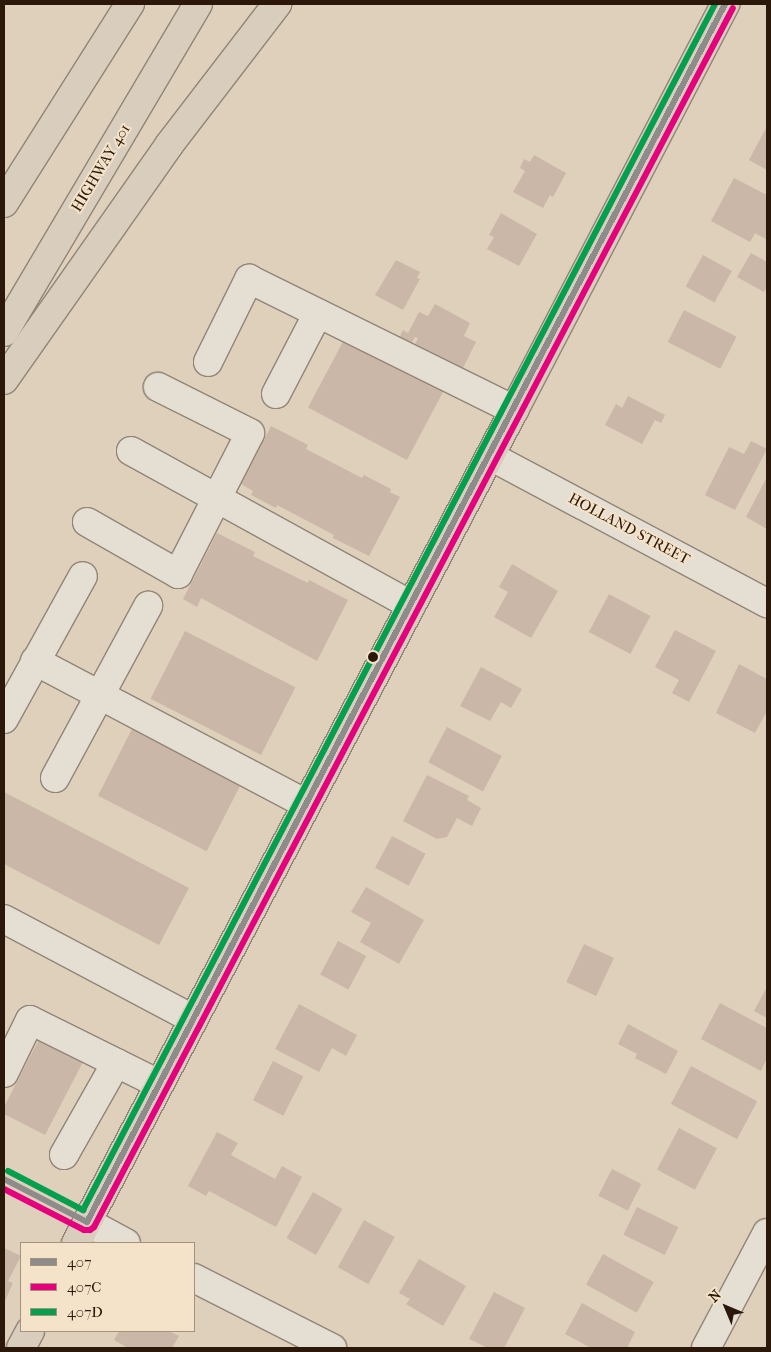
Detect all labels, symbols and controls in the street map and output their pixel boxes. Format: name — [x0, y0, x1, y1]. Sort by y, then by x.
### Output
street label: HIGHWAY 401 — [68, 121, 134, 215]
street label: HOLLAND STREET — [565, 489, 693, 569]
unlabelled marker — [368, 652, 378, 662]
legend — [20, 1242, 195, 1332]
text: 407 — [67, 1253, 91, 1271]
text: 407C — [67, 1278, 101, 1296]
north arrow — [701, 1282, 751, 1332]
text: N — [705, 1286, 725, 1306]
text: 407D — [67, 1303, 103, 1321]

